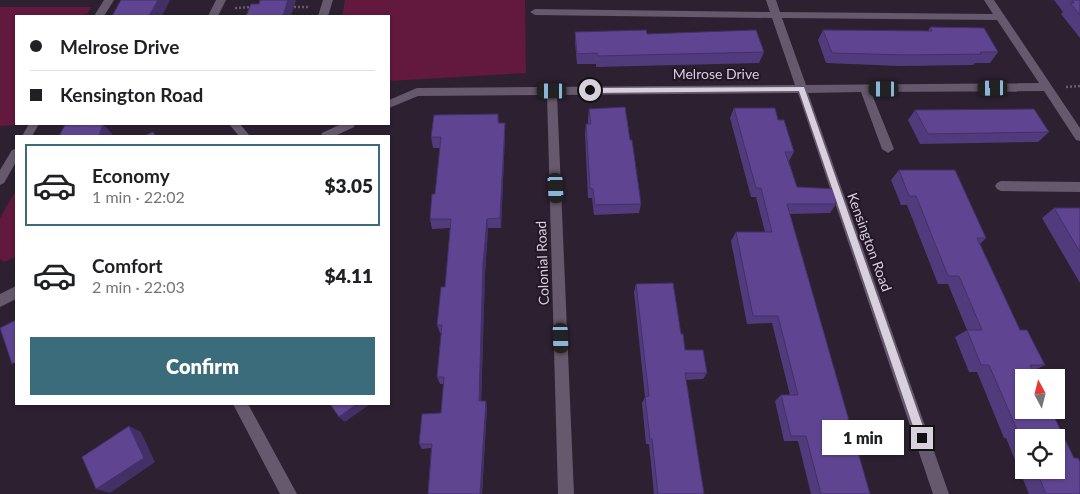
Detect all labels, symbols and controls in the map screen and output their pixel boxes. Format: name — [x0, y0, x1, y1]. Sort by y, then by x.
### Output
text: Melrose Drive — [60, 35, 179, 58]
street label: Melrose Drive — [673, 65, 759, 82]
route start — [579, 79, 601, 101]
car — [977, 80, 1008, 96]
car — [869, 82, 899, 97]
text: Kensington Road — [60, 83, 203, 106]
car — [537, 84, 567, 99]
icon: car — [32, 163, 77, 208]
text: Economy — [92, 164, 170, 187]
car — [547, 173, 564, 203]
text: $3.05 — [324, 174, 373, 197]
text: 1 min · 22:02 — [92, 187, 185, 206]
street label: Kensington Road — [844, 190, 896, 294]
street label: Colonial Road — [532, 220, 552, 306]
icon: car — [32, 253, 77, 298]
text: Comfort — [92, 254, 163, 277]
text: $4.11 — [324, 264, 373, 287]
text: 2 min · 22:03 — [92, 277, 185, 296]
car — [552, 323, 569, 353]
button: Confirm — [30, 337, 375, 395]
north arrow — [1015, 369, 1065, 419]
map controls — [1015, 369, 1065, 479]
callout: 1 min — [822, 420, 904, 456]
route end — [911, 427, 933, 449]
text: 1 min — [843, 428, 883, 447]
button: locate — [1015, 429, 1065, 479]

